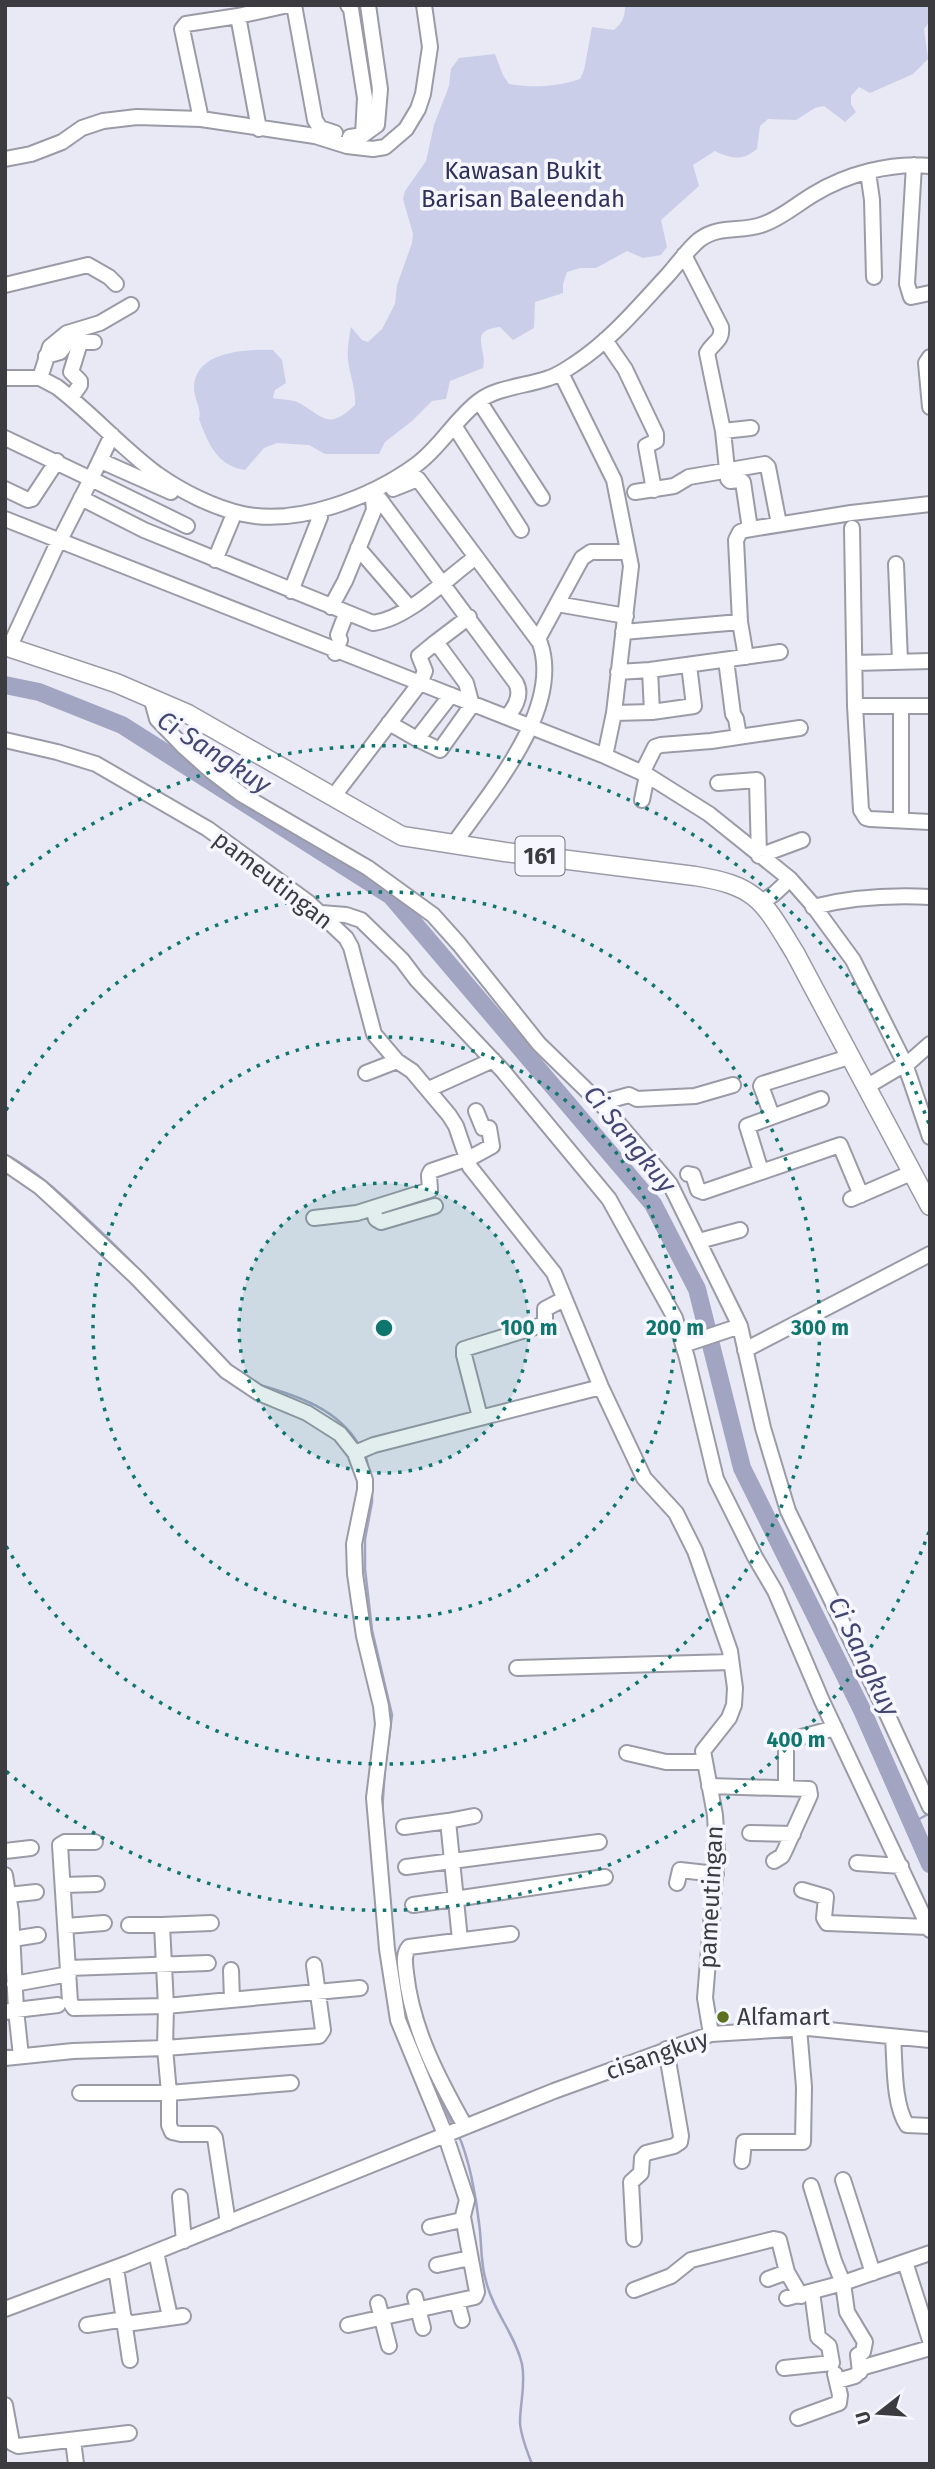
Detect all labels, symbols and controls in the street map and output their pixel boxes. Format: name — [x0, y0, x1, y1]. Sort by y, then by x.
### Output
park label: Kawasan Bukit Barisan Baleendah — [421, 157, 625, 213]
water label: Ci Sangkuy — [151, 704, 277, 801]
street label: pameutingan — [208, 825, 338, 935]
road number: 161 — [516, 836, 564, 876]
water label: Ci Sangkuy — [577, 1079, 683, 1200]
text: 100 m — [500, 1315, 558, 1341]
text: 200 m — [646, 1315, 704, 1341]
text: 300 m — [790, 1315, 849, 1341]
centre of rings — [372, 1316, 396, 1340]
water label: Ci Sangkuy — [821, 1591, 906, 1722]
text: 400 m — [766, 1727, 826, 1753]
street label: pameutingan — [693, 1825, 729, 1969]
place label: Alfamart — [737, 2003, 830, 2031]
marker: Alfamart — [715, 2009, 731, 2025]
street label: cisangkuy — [602, 2024, 712, 2086]
north arrow — [844, 2378, 914, 2448]
text: U — [850, 2409, 876, 2427]

